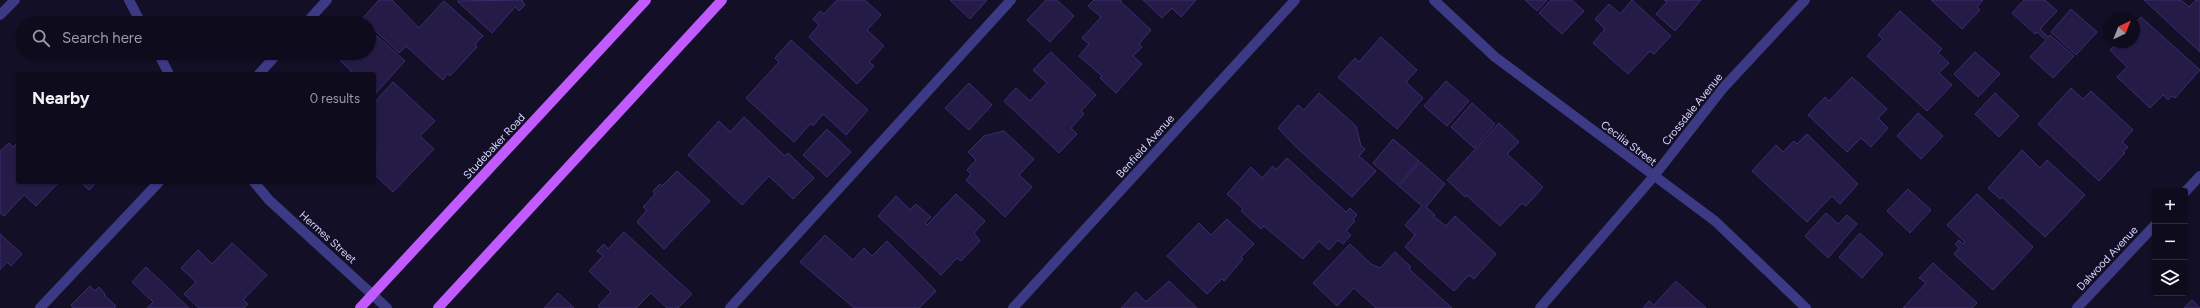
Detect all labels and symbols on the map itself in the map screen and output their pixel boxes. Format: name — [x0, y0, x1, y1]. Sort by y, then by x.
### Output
north arrow — [2104, 12, 2140, 48]
street label: Crossdale Avenue — [1659, 71, 1725, 148]
street label: Studebaker Road — [461, 111, 528, 182]
street label: Benfield Avenue — [1114, 112, 1177, 181]
street label: Cecilia Street — [1598, 118, 1659, 169]
street label: Hermes Street — [297, 208, 359, 266]
street label: Dalwood Avenue — [2074, 223, 2140, 293]

